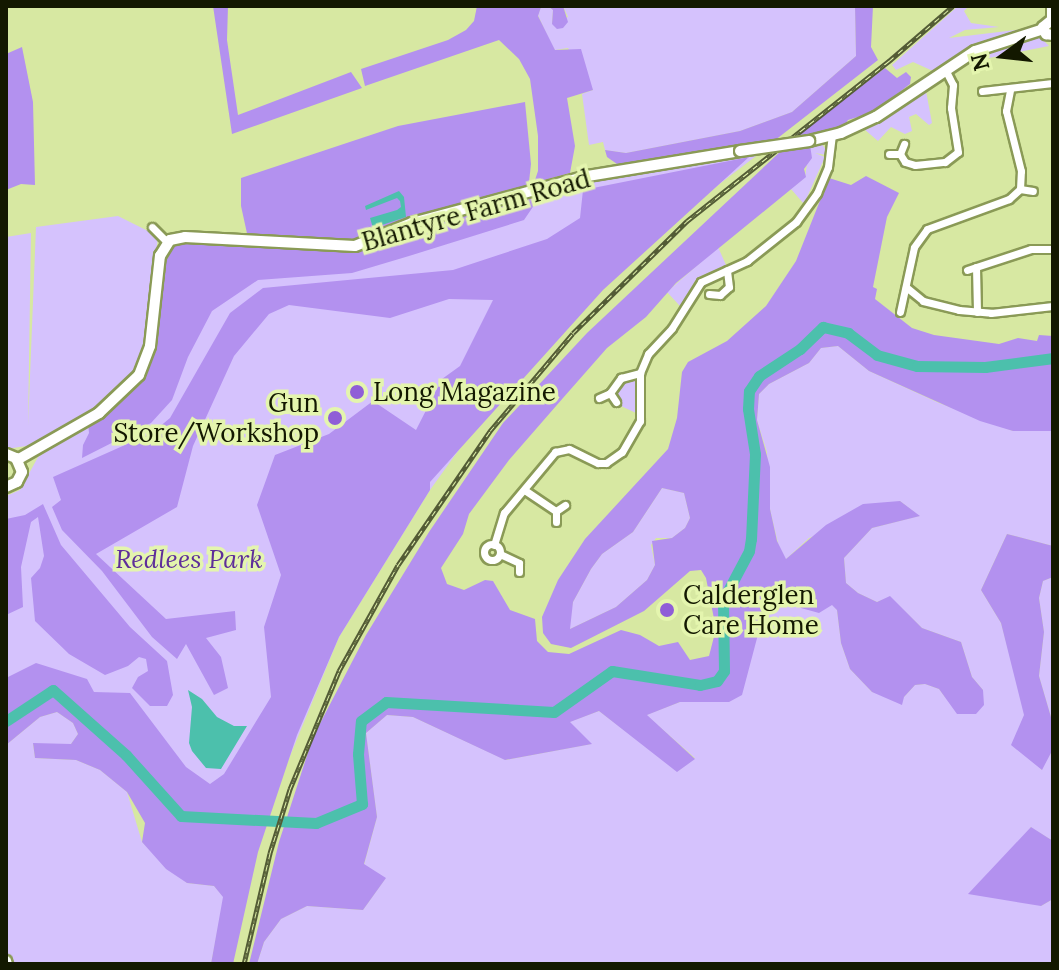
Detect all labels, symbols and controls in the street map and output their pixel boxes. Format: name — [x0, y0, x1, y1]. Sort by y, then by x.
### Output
north arrow — [963, 16, 1043, 96]
text: N — [964, 50, 996, 74]
street label: Blantyre Farm Road — [358, 162, 594, 258]
place label: Long Magazine — [373, 376, 556, 408]
marker: Long Magazine — [348, 383, 366, 401]
place label: Gun Store/Workshop — [113, 387, 319, 448]
marker: Gun Store/Workshop — [326, 409, 344, 427]
park label: Redlees Park — [115, 543, 263, 575]
place label: Calderglen Care Home — [683, 579, 819, 640]
marker: Calderglen Care Home — [658, 601, 676, 619]

